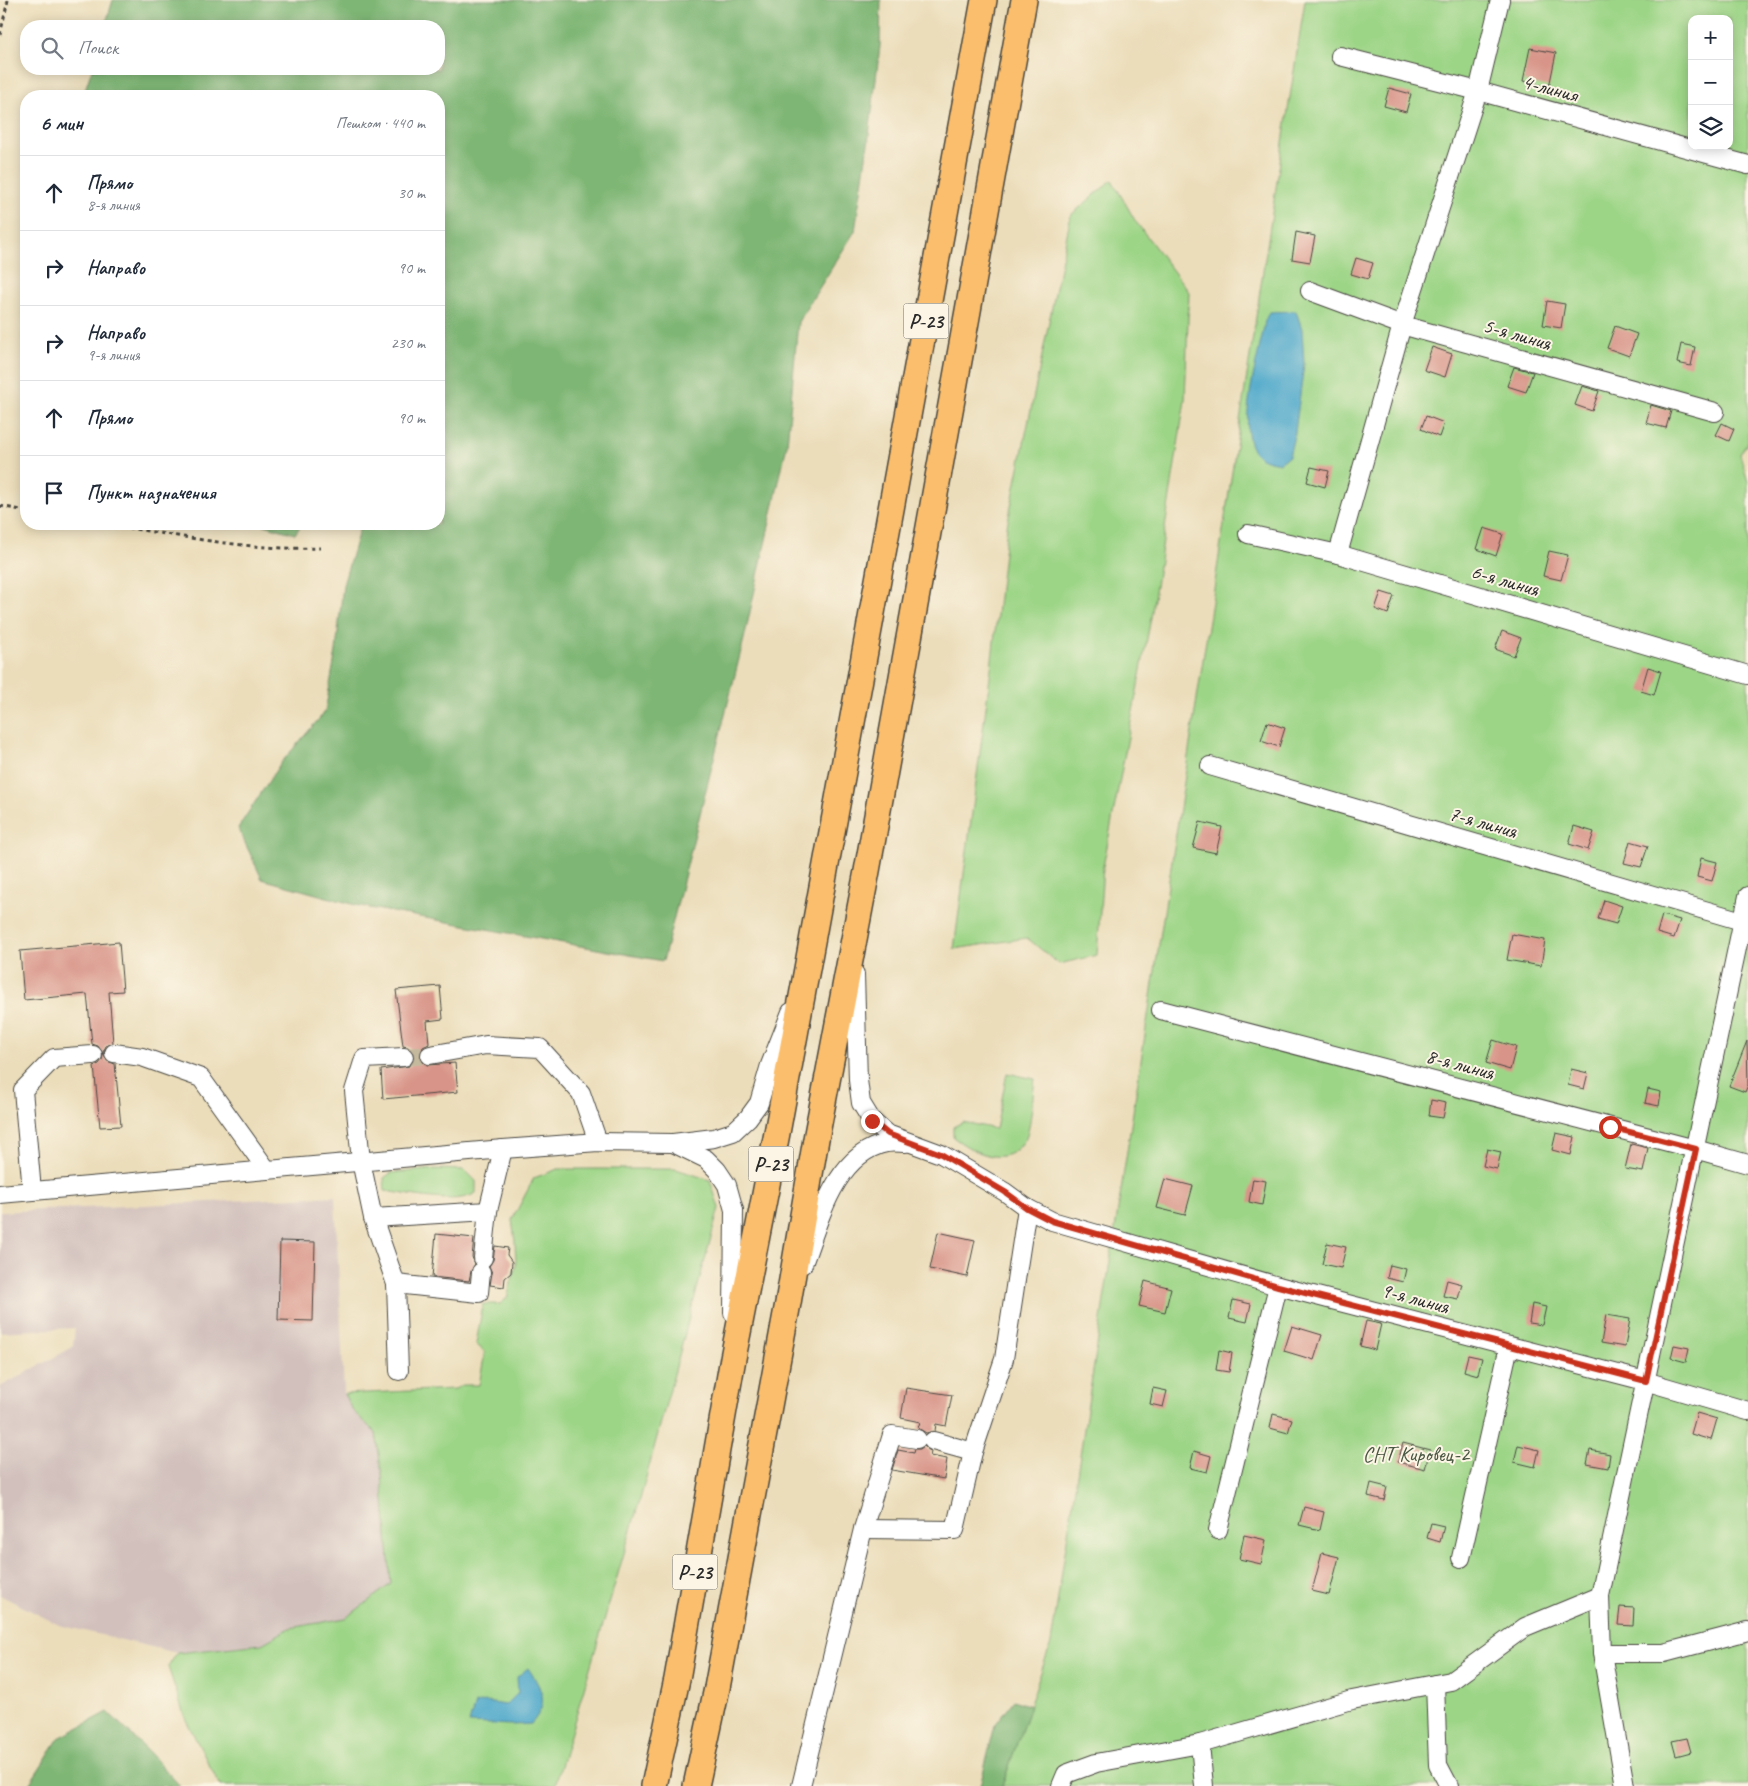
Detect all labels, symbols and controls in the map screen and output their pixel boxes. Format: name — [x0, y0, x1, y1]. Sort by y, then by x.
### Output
map controls — [1688, 15, 1733, 150]
button: + — [1688, 15, 1733, 60]
search box — [20, 20, 445, 75]
icon: search — [38, 34, 66, 62]
text: Поиск — [78, 36, 118, 60]
button: − — [1688, 60, 1733, 105]
street label: 4-линия — [1519, 68, 1582, 108]
button: layers — [1688, 105, 1733, 150]
text: 6 мин — [40, 110, 83, 136]
text: Пешком · 440 m — [336, 113, 425, 133]
text: Прямо — [87, 171, 132, 195]
icon: ahead — [40, 179, 68, 207]
text: 30 m — [398, 183, 425, 203]
text: 8-я линия — [87, 195, 140, 215]
icon: right — [40, 254, 68, 282]
text: Направо — [87, 256, 145, 280]
text: 90 m — [398, 258, 425, 278]
road number: Р-23 — [904, 304, 948, 338]
street label: 5-я линия — [1480, 312, 1555, 356]
text: Направо — [87, 321, 145, 345]
icon: right — [40, 329, 68, 357]
text: 230 m — [391, 333, 425, 353]
text: 9-я линия — [87, 345, 140, 365]
icon: ahead — [40, 404, 68, 432]
text: Прямо — [87, 406, 132, 430]
text: 90 m — [398, 408, 425, 428]
icon: arrive — [40, 479, 68, 507]
text: Пункт назначения — [87, 481, 216, 505]
street label: 6-я линия — [1468, 558, 1543, 602]
street label: 7-я линия — [1446, 800, 1521, 844]
street label: 8-я линия — [1423, 1042, 1498, 1086]
route end — [861, 1110, 884, 1133]
route start — [1599, 1116, 1622, 1139]
road number: Р-23 — [748, 1146, 794, 1182]
street label: 9-я линия — [1378, 1276, 1453, 1320]
park label: СНТ Кировец-2 — [1363, 1441, 1471, 1467]
road number: Р-23 — [672, 1554, 718, 1590]

